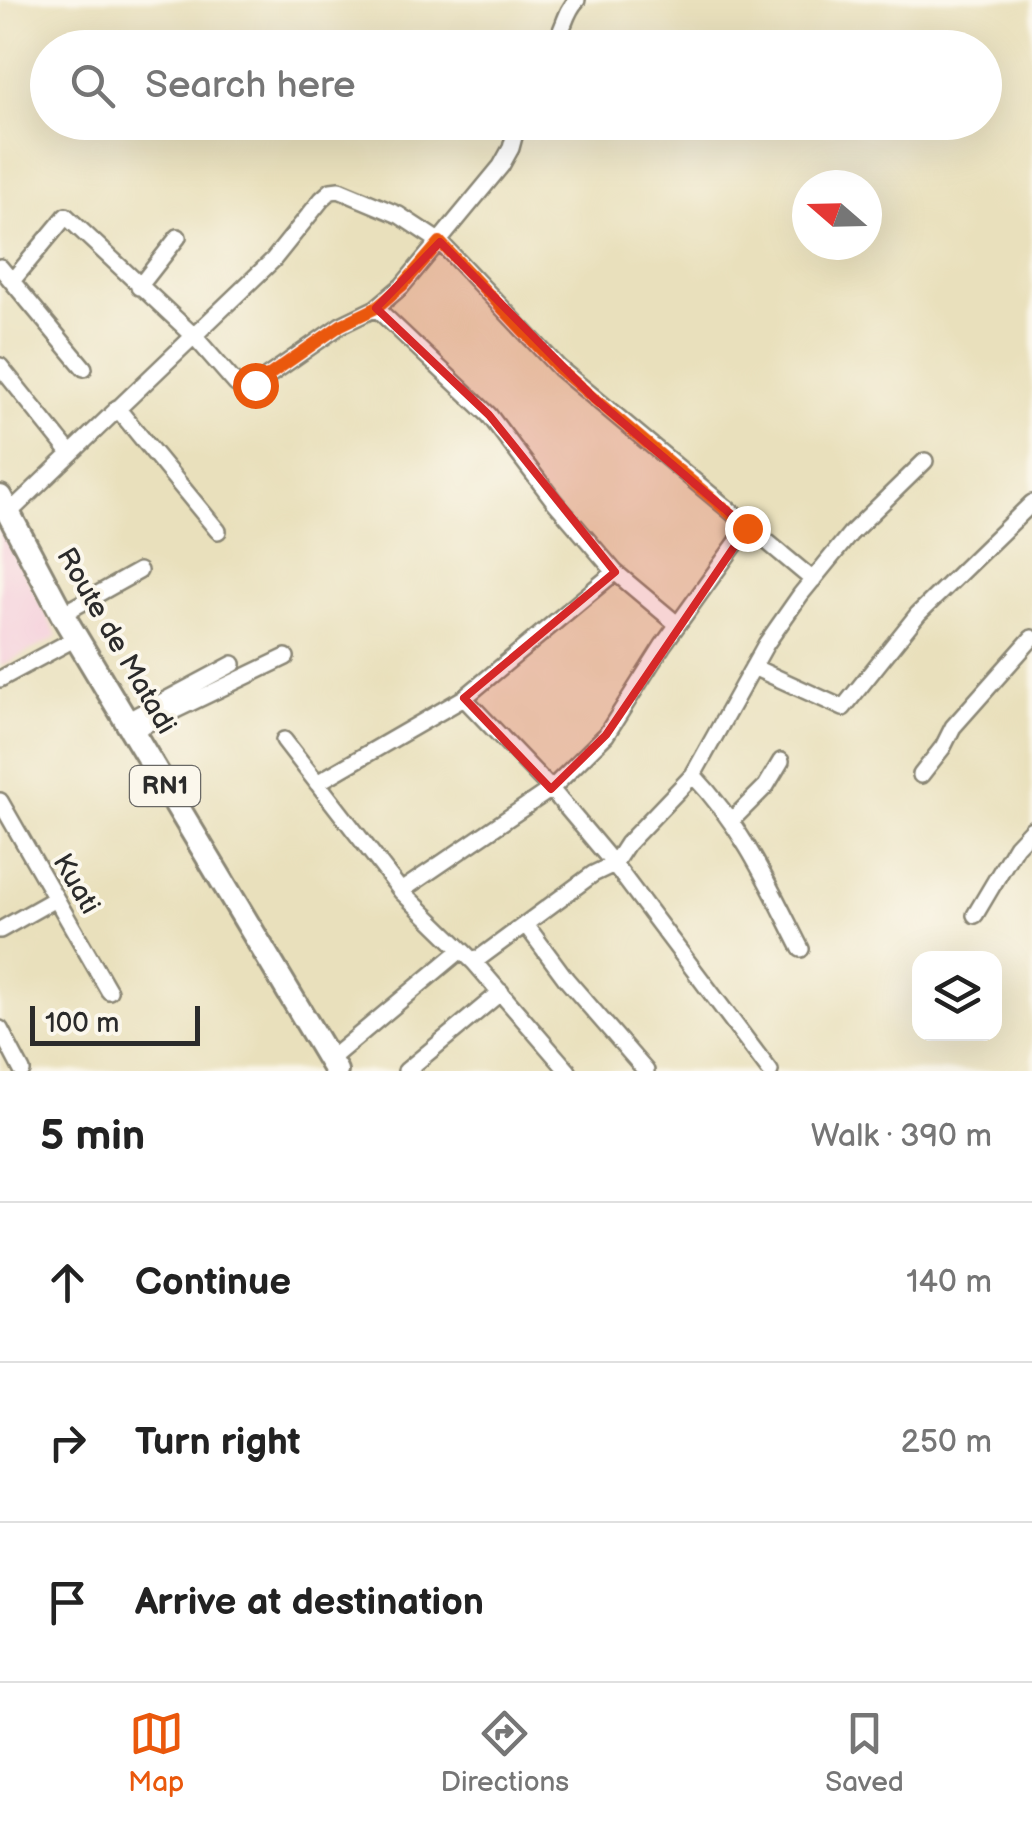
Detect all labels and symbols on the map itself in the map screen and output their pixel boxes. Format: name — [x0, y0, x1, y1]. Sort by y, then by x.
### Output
north arrow — [792, 170, 882, 260]
route start — [233, 363, 279, 409]
route end — [725, 506, 771, 552]
street label: Route de Matadi — [49, 542, 183, 740]
road number: RN1 — [130, 766, 200, 806]
street label: Kuati — [46, 848, 106, 920]
scale bar — [30, 1001, 200, 1046]

